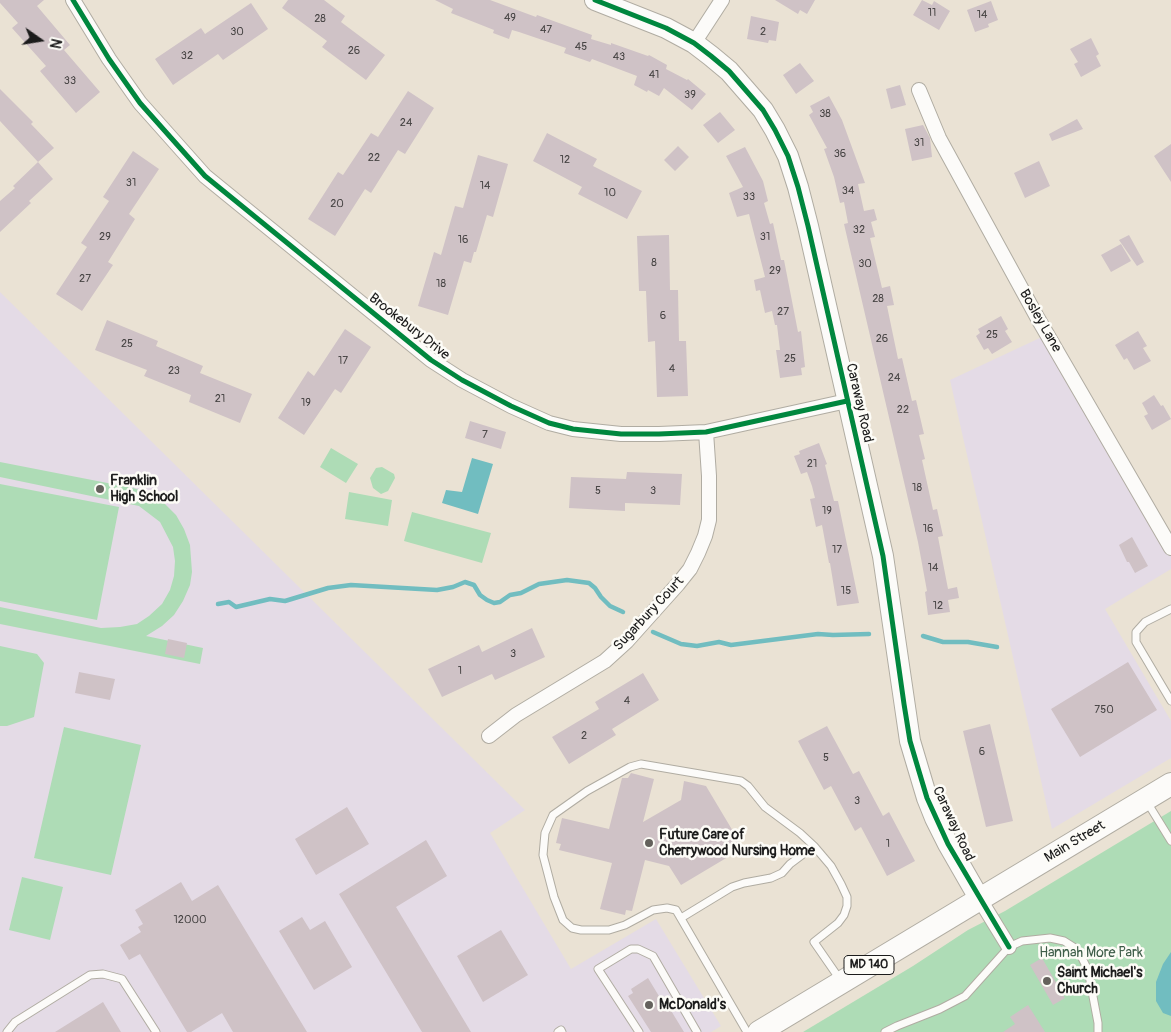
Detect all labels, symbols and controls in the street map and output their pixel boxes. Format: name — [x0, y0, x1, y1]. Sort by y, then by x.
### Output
house number: 11 — [928, 6, 936, 20]
house number: 14 — [977, 8, 987, 22]
house number: 49 — [504, 11, 516, 25]
house number: 28 — [314, 12, 326, 26]
north arrow — [15, 15, 65, 65]
house number: 47 — [540, 23, 552, 37]
house number: 30 — [230, 25, 244, 39]
house number: 2 — [760, 25, 766, 39]
text: N — [46, 37, 64, 50]
house number: 45 — [575, 40, 587, 54]
house number: 26 — [348, 44, 360, 58]
house number: 32 — [181, 49, 193, 63]
house number: 43 — [613, 50, 625, 64]
house number: 41 — [649, 68, 659, 82]
house number: 33 — [64, 74, 76, 88]
house number: 39 — [684, 88, 696, 102]
house number: 38 — [819, 107, 831, 121]
house number: 24 — [400, 116, 412, 130]
house number: 31 — [914, 136, 924, 150]
house number: 36 — [834, 147, 846, 161]
house number: 22 — [368, 151, 380, 165]
house number: 12 — [560, 153, 570, 167]
house number: 31 — [126, 176, 136, 190]
house number: 14 — [480, 179, 490, 193]
house number: 34 — [842, 184, 854, 198]
house number: 10 — [604, 186, 616, 200]
house number: 33 — [743, 190, 755, 204]
house number: 20 — [330, 197, 344, 211]
house number: 32 — [853, 223, 865, 237]
house number: 29 — [99, 230, 111, 244]
house number: 31 — [760, 230, 770, 244]
house number: 16 — [458, 233, 468, 247]
house number: 8 — [651, 256, 657, 270]
house number: 30 — [858, 257, 872, 271]
house number: 29 — [769, 264, 781, 278]
house number: 27 — [79, 272, 91, 286]
house number: 18 — [436, 277, 446, 291]
street label: Bosley Lane — [1015, 287, 1065, 355]
street label: Brookebury Drive — [365, 290, 453, 364]
house number: 28 — [872, 292, 884, 306]
house number: 27 — [777, 305, 789, 319]
house number: 6 — [660, 309, 666, 323]
house number: 25 — [986, 328, 998, 342]
house number: 26 — [876, 332, 888, 346]
house number: 25 — [121, 337, 133, 351]
house number: 25 — [784, 352, 796, 366]
house number: 17 — [338, 354, 348, 368]
house number: 4 — [669, 362, 675, 376]
street label: Caraway Road — [842, 362, 876, 444]
house number: 23 — [168, 364, 180, 378]
house number: 24 — [888, 371, 900, 385]
house number: 21 — [215, 392, 225, 406]
house number: 19 — [301, 396, 311, 410]
house number: 22 — [897, 403, 909, 417]
house number: 7 — [482, 428, 488, 442]
house number: 21 — [807, 457, 817, 471]
place label: Franklin High School — [110, 473, 178, 506]
house number: 18 — [912, 481, 922, 495]
marker: Franklin High School — [94, 483, 106, 495]
house number: 5 — [595, 484, 601, 498]
house number: 3 — [650, 484, 656, 498]
house number: 19 — [822, 504, 832, 518]
house number: 16 — [923, 522, 933, 536]
house number: 17 — [832, 543, 842, 557]
house number: 14 — [928, 561, 938, 575]
street label: Sugarbury Court — [610, 573, 688, 655]
house number: 15 — [841, 584, 851, 598]
house number: 12 — [933, 599, 943, 613]
house number: 3 — [510, 647, 516, 661]
house number: 1 — [458, 664, 462, 678]
house number: 4 — [624, 694, 630, 708]
house number: 750 — [1094, 703, 1114, 717]
house number: 2 — [581, 729, 587, 743]
house number: 6 — [979, 745, 985, 759]
house number: 5 — [823, 751, 829, 765]
street label: Caraway Road — [928, 784, 978, 864]
house number: 3 — [854, 794, 860, 808]
street label: Main Street — [1042, 817, 1108, 867]
place label: Future Care of Cherrywood Nursing Home — [659, 827, 815, 860]
marker: Future Care of Cherrywood Nursing Home — [643, 837, 655, 849]
house number: 1 — [886, 837, 890, 851]
house number: 12000 — [174, 913, 206, 927]
park label: Hannah More Park — [1039, 945, 1143, 961]
road number: MD 140 — [844, 956, 894, 974]
place label: Saint Michael's Church — [1057, 965, 1143, 998]
marker: Saint Michael's Church — [1041, 975, 1053, 987]
place label: McDonald's — [659, 997, 726, 1013]
marker: McDonald's — [643, 999, 655, 1011]

